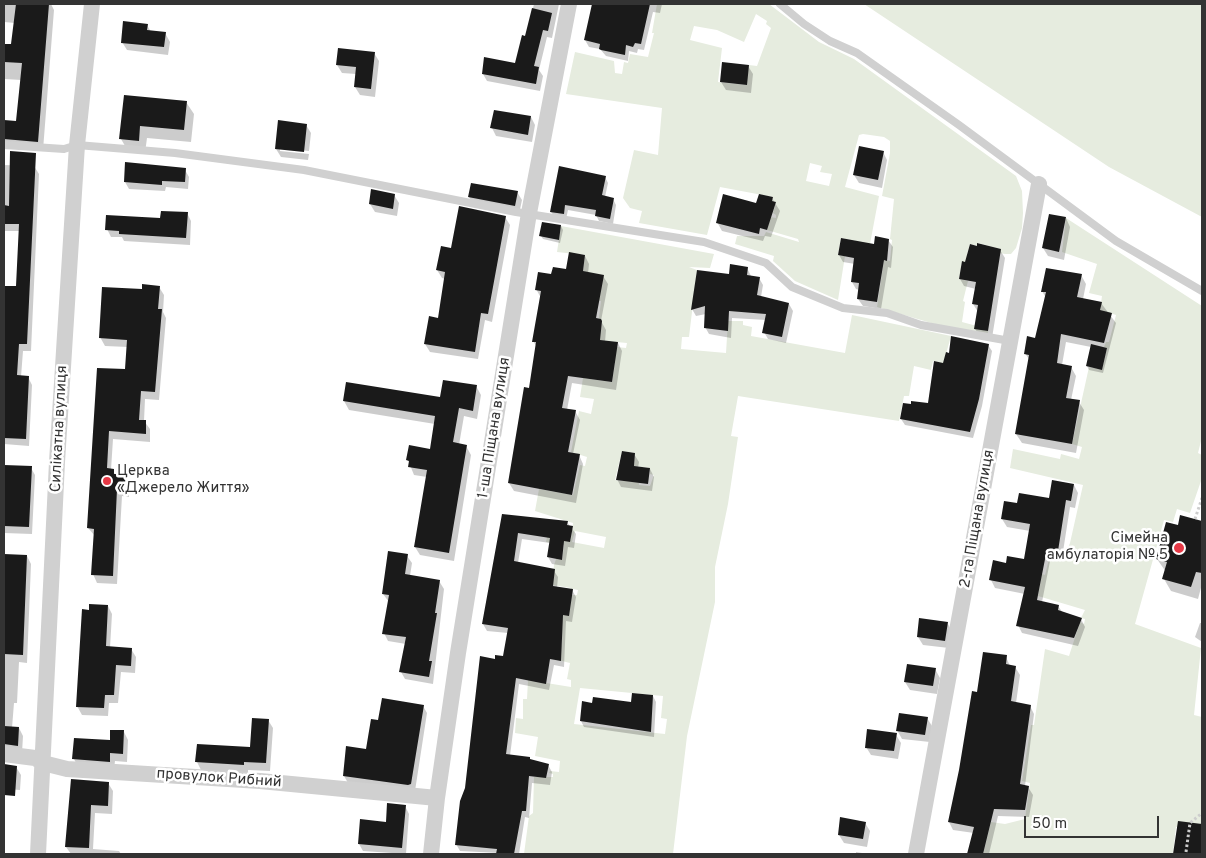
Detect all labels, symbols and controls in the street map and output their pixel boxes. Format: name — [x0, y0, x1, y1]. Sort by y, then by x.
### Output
street label: 1-ша Піщана вулиця — [475, 356, 515, 500]
street label: Силікатна вулиця — [48, 365, 72, 493]
street label: 2-га Піщана вулиця — [957, 448, 999, 590]
place label: Церква «Джерело Життя» — [117, 463, 250, 498]
marker: Церква «Джерело Життя» — [101, 475, 113, 487]
place label: Сімейна амбулаторія № 5 — [1047, 530, 1168, 565]
marker: Сімейна амбулаторія № 5 — [1172, 541, 1186, 555]
street label: провулок Рибний — [156, 766, 282, 792]
scale bar — [1026, 806, 1161, 838]
text: 50 m — [1032, 815, 1067, 834]

